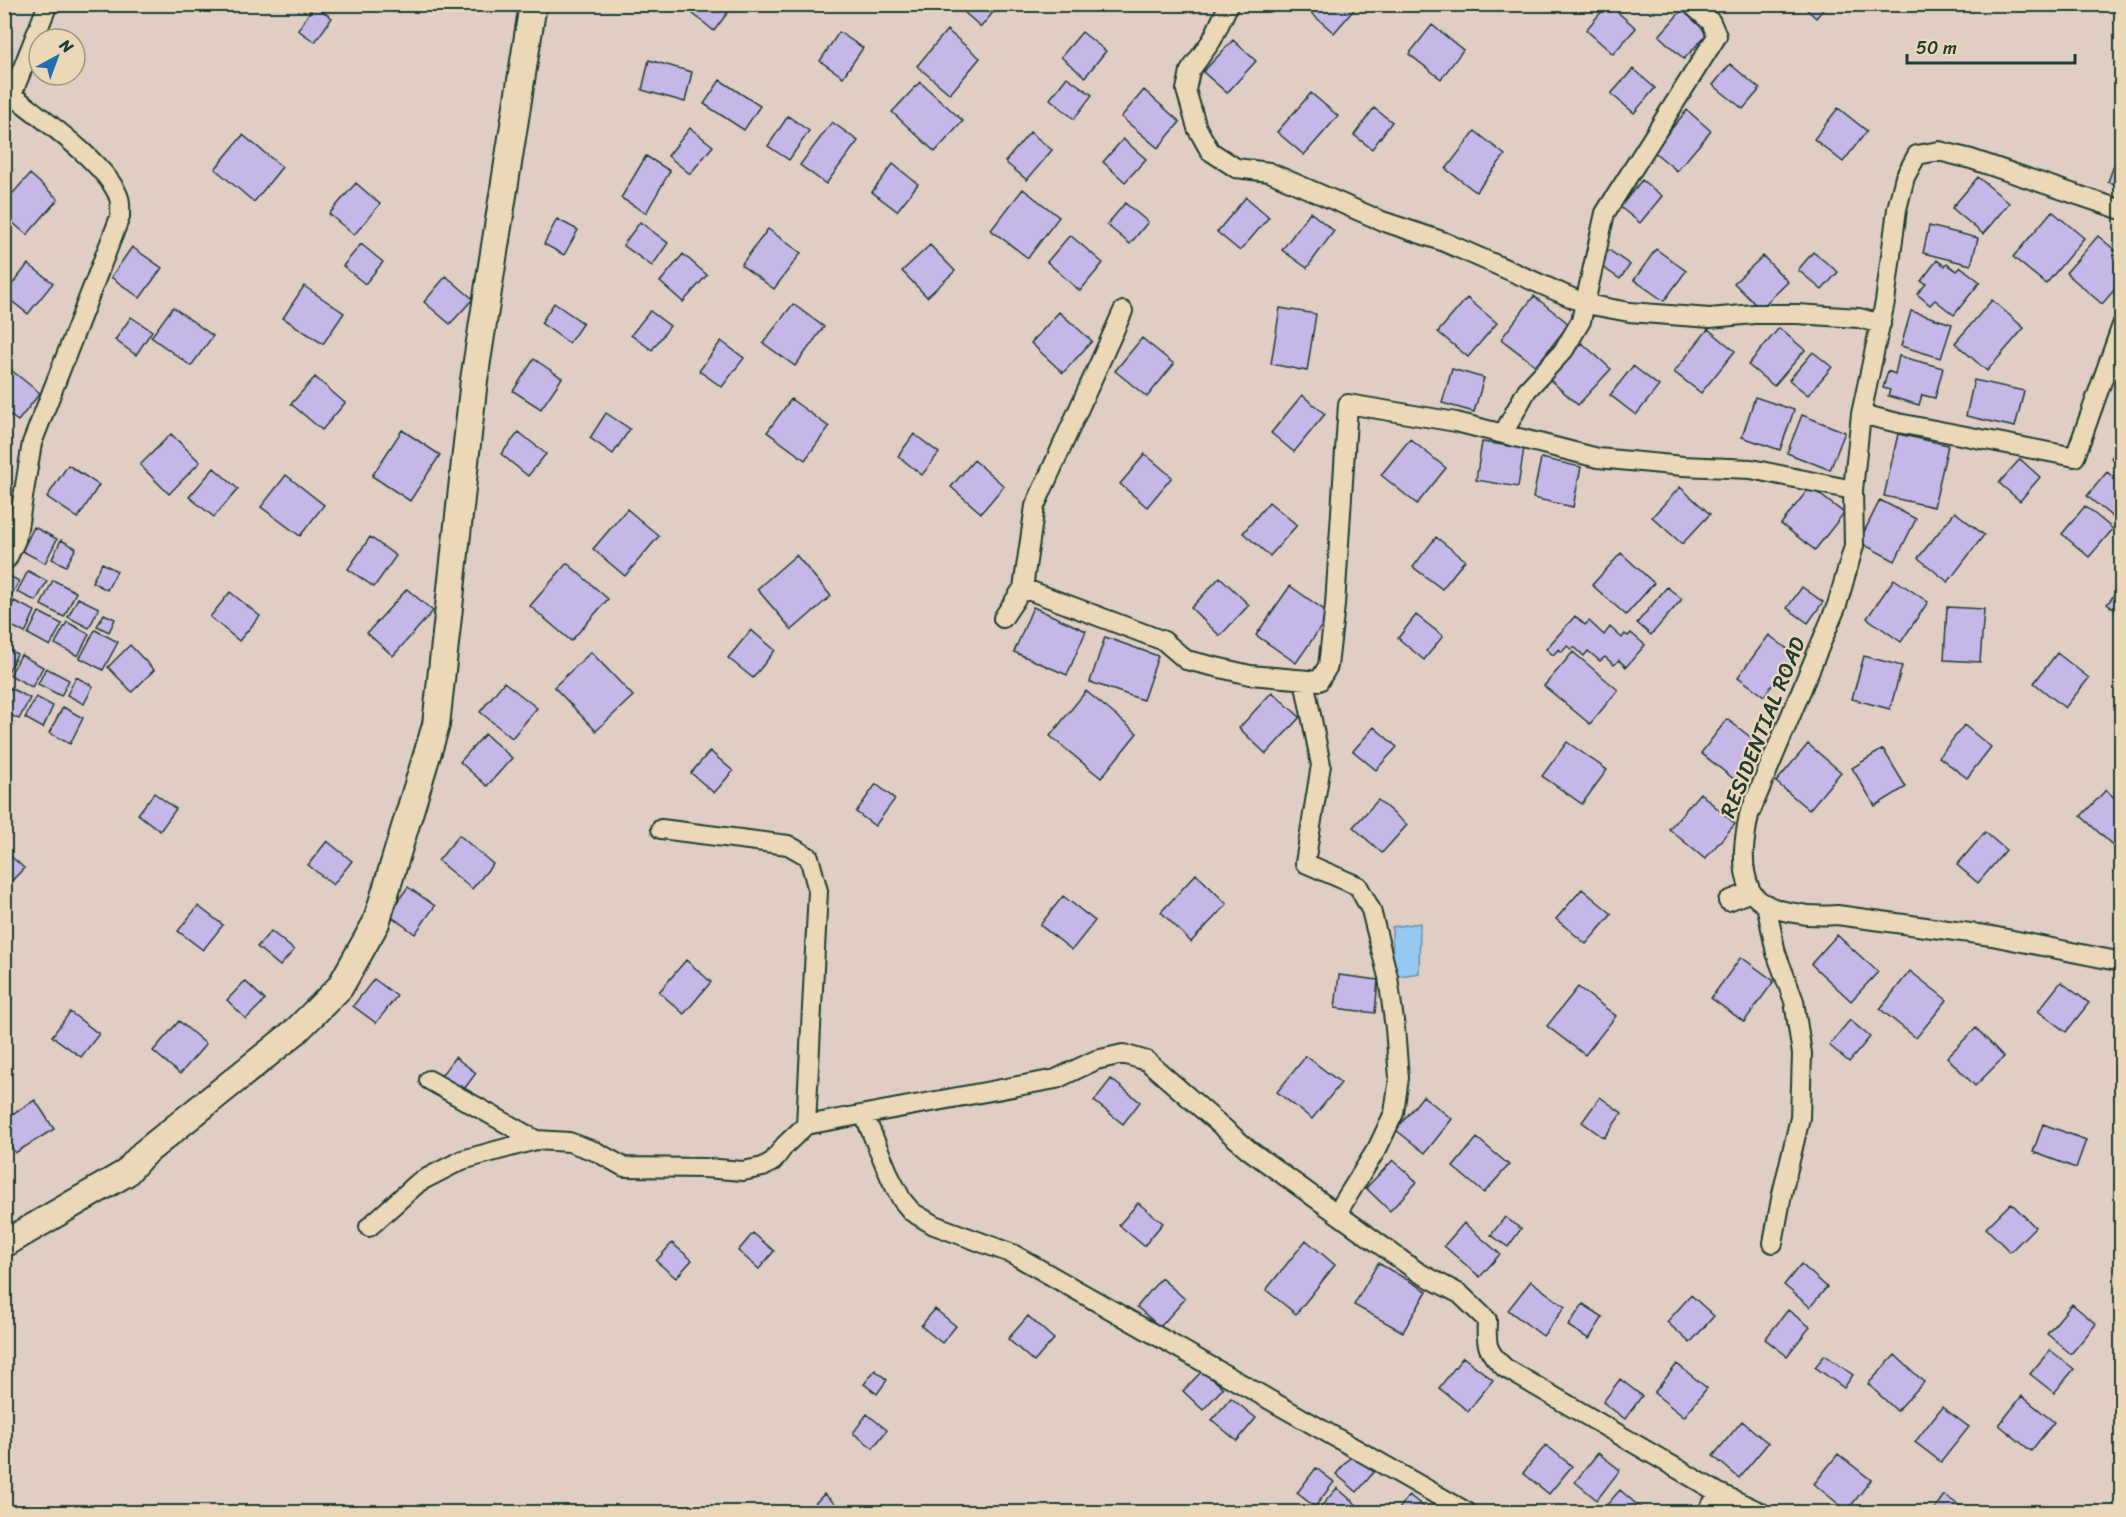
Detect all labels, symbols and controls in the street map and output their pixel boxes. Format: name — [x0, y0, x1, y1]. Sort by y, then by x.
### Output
north arrow — [27, 27, 87, 87]
scale bar — [1907, 27, 2075, 65]
text: N — [52, 31, 81, 61]
text: 50 m — [1916, 32, 1957, 64]
street label: RESIDENTIAL ROAD — [1708, 631, 1817, 824]

